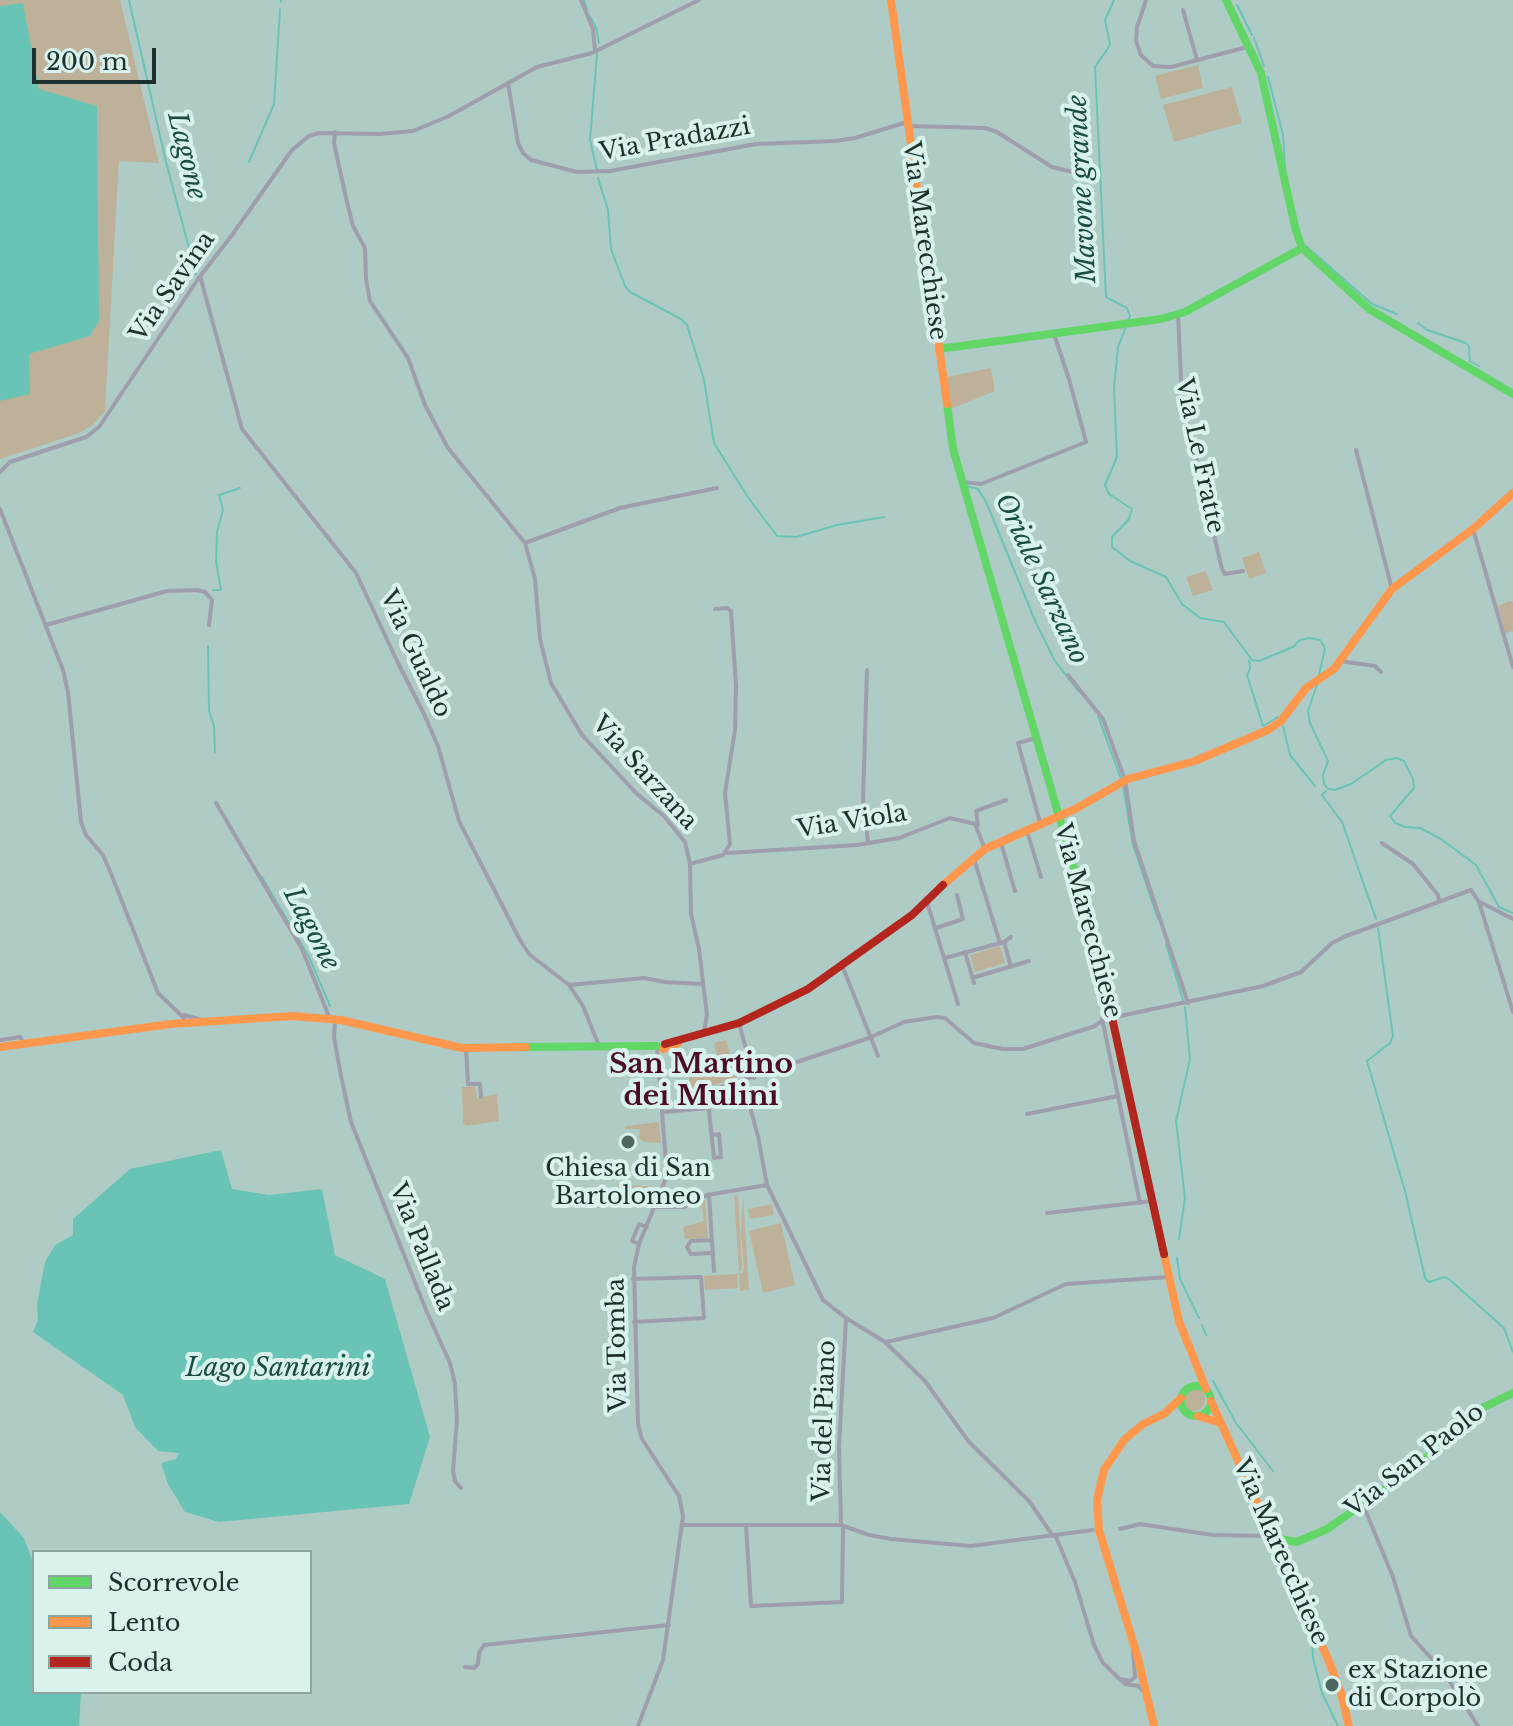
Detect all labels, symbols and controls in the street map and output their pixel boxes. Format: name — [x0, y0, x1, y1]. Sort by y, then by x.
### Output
scale bar — [36, 32, 160, 82]
text: 200 m — [46, 47, 128, 76]
water label: Mavone grande — [1062, 94, 1104, 284]
water label: Lagone — [160, 109, 212, 203]
street label: Via Pradazzi — [597, 113, 753, 167]
street label: Via Marecchiese — [896, 140, 952, 342]
street label: Via Savina — [125, 226, 221, 348]
street label: Via Le Fratte — [1169, 376, 1229, 536]
water label: Oriale Sarzano — [988, 489, 1094, 669]
street label: Via Gualdo — [373, 586, 457, 722]
street label: Via Sarzana — [585, 710, 703, 836]
street label: Via Viola — [795, 799, 909, 845]
street label: Via Marecchiese — [1047, 821, 1127, 1021]
water label: Lagone — [276, 882, 346, 976]
district label: San Martino dei Mulini — [609, 1048, 793, 1114]
marker: Chiesa di San Bartolomeo — [619, 1133, 637, 1151]
place label: Chiesa di San Bartolomeo — [545, 1155, 711, 1211]
street label: Via Pallada — [382, 1179, 460, 1315]
street label: Via Tomba — [602, 1278, 634, 1412]
street label: Via del Piano — [808, 1340, 842, 1502]
water label: Lago Santarini — [185, 1353, 371, 1385]
street label: Via San Paolo — [1340, 1398, 1490, 1524]
street label: Via Marecchiese — [1226, 1455, 1334, 1649]
legend — [32, 1550, 312, 1694]
text: Scorrevole — [108, 1568, 239, 1597]
text: Lento — [108, 1608, 181, 1637]
text: Coda — [108, 1648, 172, 1677]
place label: ex Stazione di Corpolò — [1348, 1657, 1488, 1713]
marker: ex Stazione di Corpolò — [1323, 1676, 1341, 1694]

